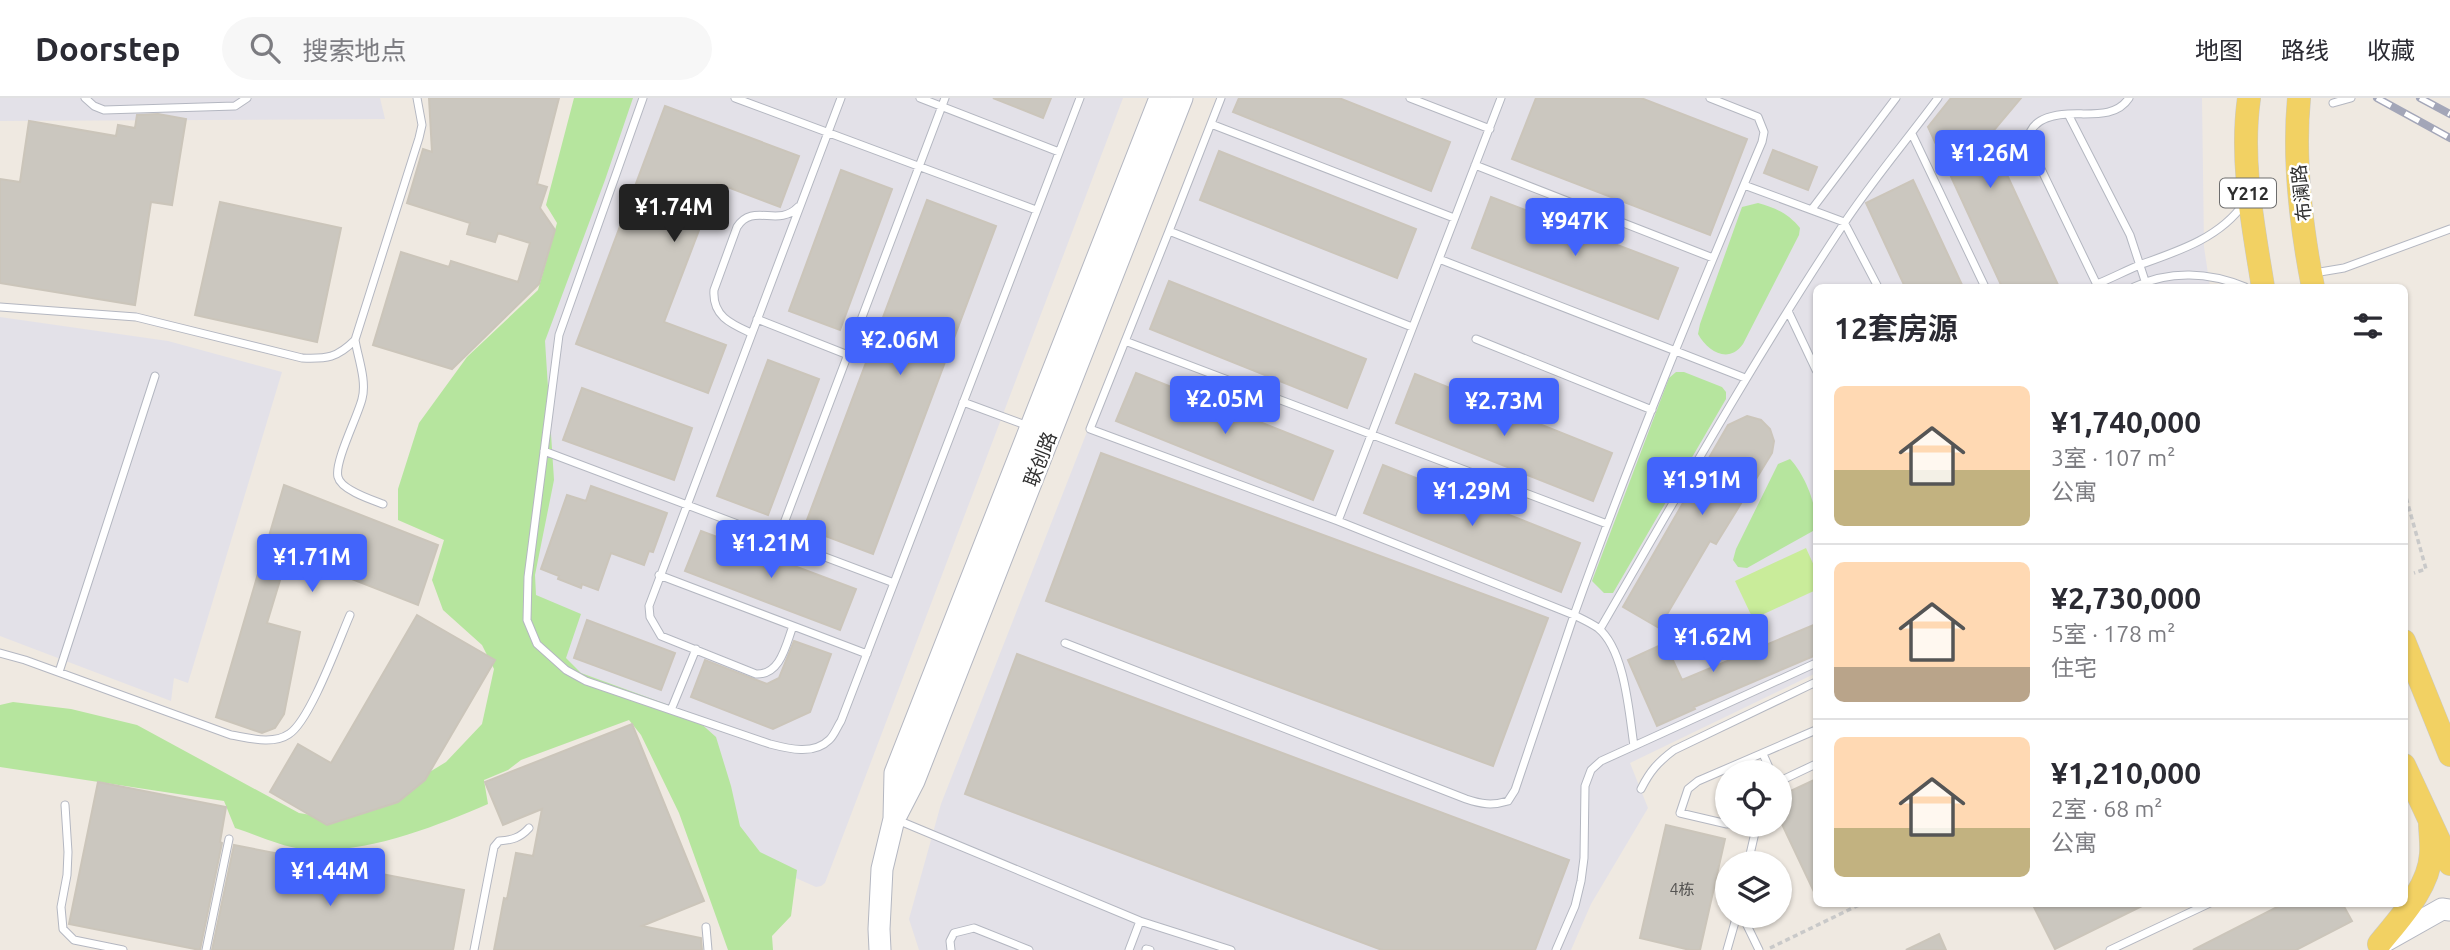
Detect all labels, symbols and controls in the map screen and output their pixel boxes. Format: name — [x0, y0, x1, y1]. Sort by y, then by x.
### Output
search box — [222, 17, 712, 80]
icon: search — [246, 29, 284, 67]
text: Doorstep — [35, 30, 180, 67]
text: 搜索地点 — [302, 36, 406, 65]
text: 地图 — [2195, 37, 2243, 64]
text: 路线 — [2281, 37, 2329, 64]
text: 收藏 — [2367, 37, 2415, 64]
pin: ¥1.26M — [1933, 130, 2047, 190]
text: ¥1.26M — [1951, 140, 2029, 165]
street label: 布澜路 — [2287, 163, 2315, 223]
road number: Y212 — [2220, 178, 2276, 208]
pin: ¥1.74M — [617, 184, 731, 244]
text: ¥1.74M — [635, 194, 713, 219]
pin: ¥947K — [1526, 198, 1624, 258]
text: ¥947K — [1541, 208, 1609, 233]
icon: filters — [2349, 307, 2387, 345]
text: 12套房源 — [1834, 311, 1958, 345]
pin: ¥2.06M — [843, 317, 957, 377]
text: ¥2.06M — [861, 327, 939, 352]
pin: ¥2.05M — [1168, 376, 1282, 436]
pin: ¥2.73M — [1447, 378, 1561, 438]
text: ¥2.05M — [1186, 386, 1264, 411]
text: ¥2.73M — [1465, 388, 1543, 413]
text: ¥1,740,000 — [2051, 405, 2201, 439]
icon: home — [1890, 414, 1974, 498]
street label: 联创路 — [1020, 428, 1060, 490]
text: 3室 · 107 m² — [2051, 445, 2175, 470]
pin: ¥1.91M — [1645, 458, 1759, 517]
text: ¥1.91M — [1663, 467, 1741, 492]
pin: ¥1.29M — [1415, 468, 1529, 528]
text: ¥1.29M — [1433, 478, 1511, 503]
text: 公寓 — [2051, 479, 2097, 504]
pin: ¥1.21M — [714, 520, 828, 580]
text: ¥1.21M — [732, 530, 810, 555]
pin: ¥1.71M — [255, 534, 369, 594]
text: ¥1.71M — [273, 544, 351, 569]
text: ¥2,730,000 — [2051, 581, 2201, 615]
icon: home — [1890, 590, 1974, 674]
pin: ¥1.62M — [1656, 614, 1770, 674]
text: 5室 · 178 m² — [2051, 621, 2175, 646]
text: ¥1.62M — [1674, 624, 1752, 649]
text: 住宅 — [2051, 655, 2097, 680]
text: ¥1,210,000 — [2051, 756, 2201, 790]
map controls — [1715, 760, 1792, 928]
button: locate — [1715, 760, 1792, 837]
icon: home — [1890, 765, 1974, 849]
text: 2室 · 68 m² — [2051, 796, 2162, 821]
text: 公寓 — [2051, 830, 2097, 855]
pin: ¥1.44M — [273, 848, 387, 908]
button: layers — [1715, 851, 1792, 928]
text: ¥1.44M — [291, 858, 369, 883]
house number: 4栋 — [1669, 880, 1695, 898]

